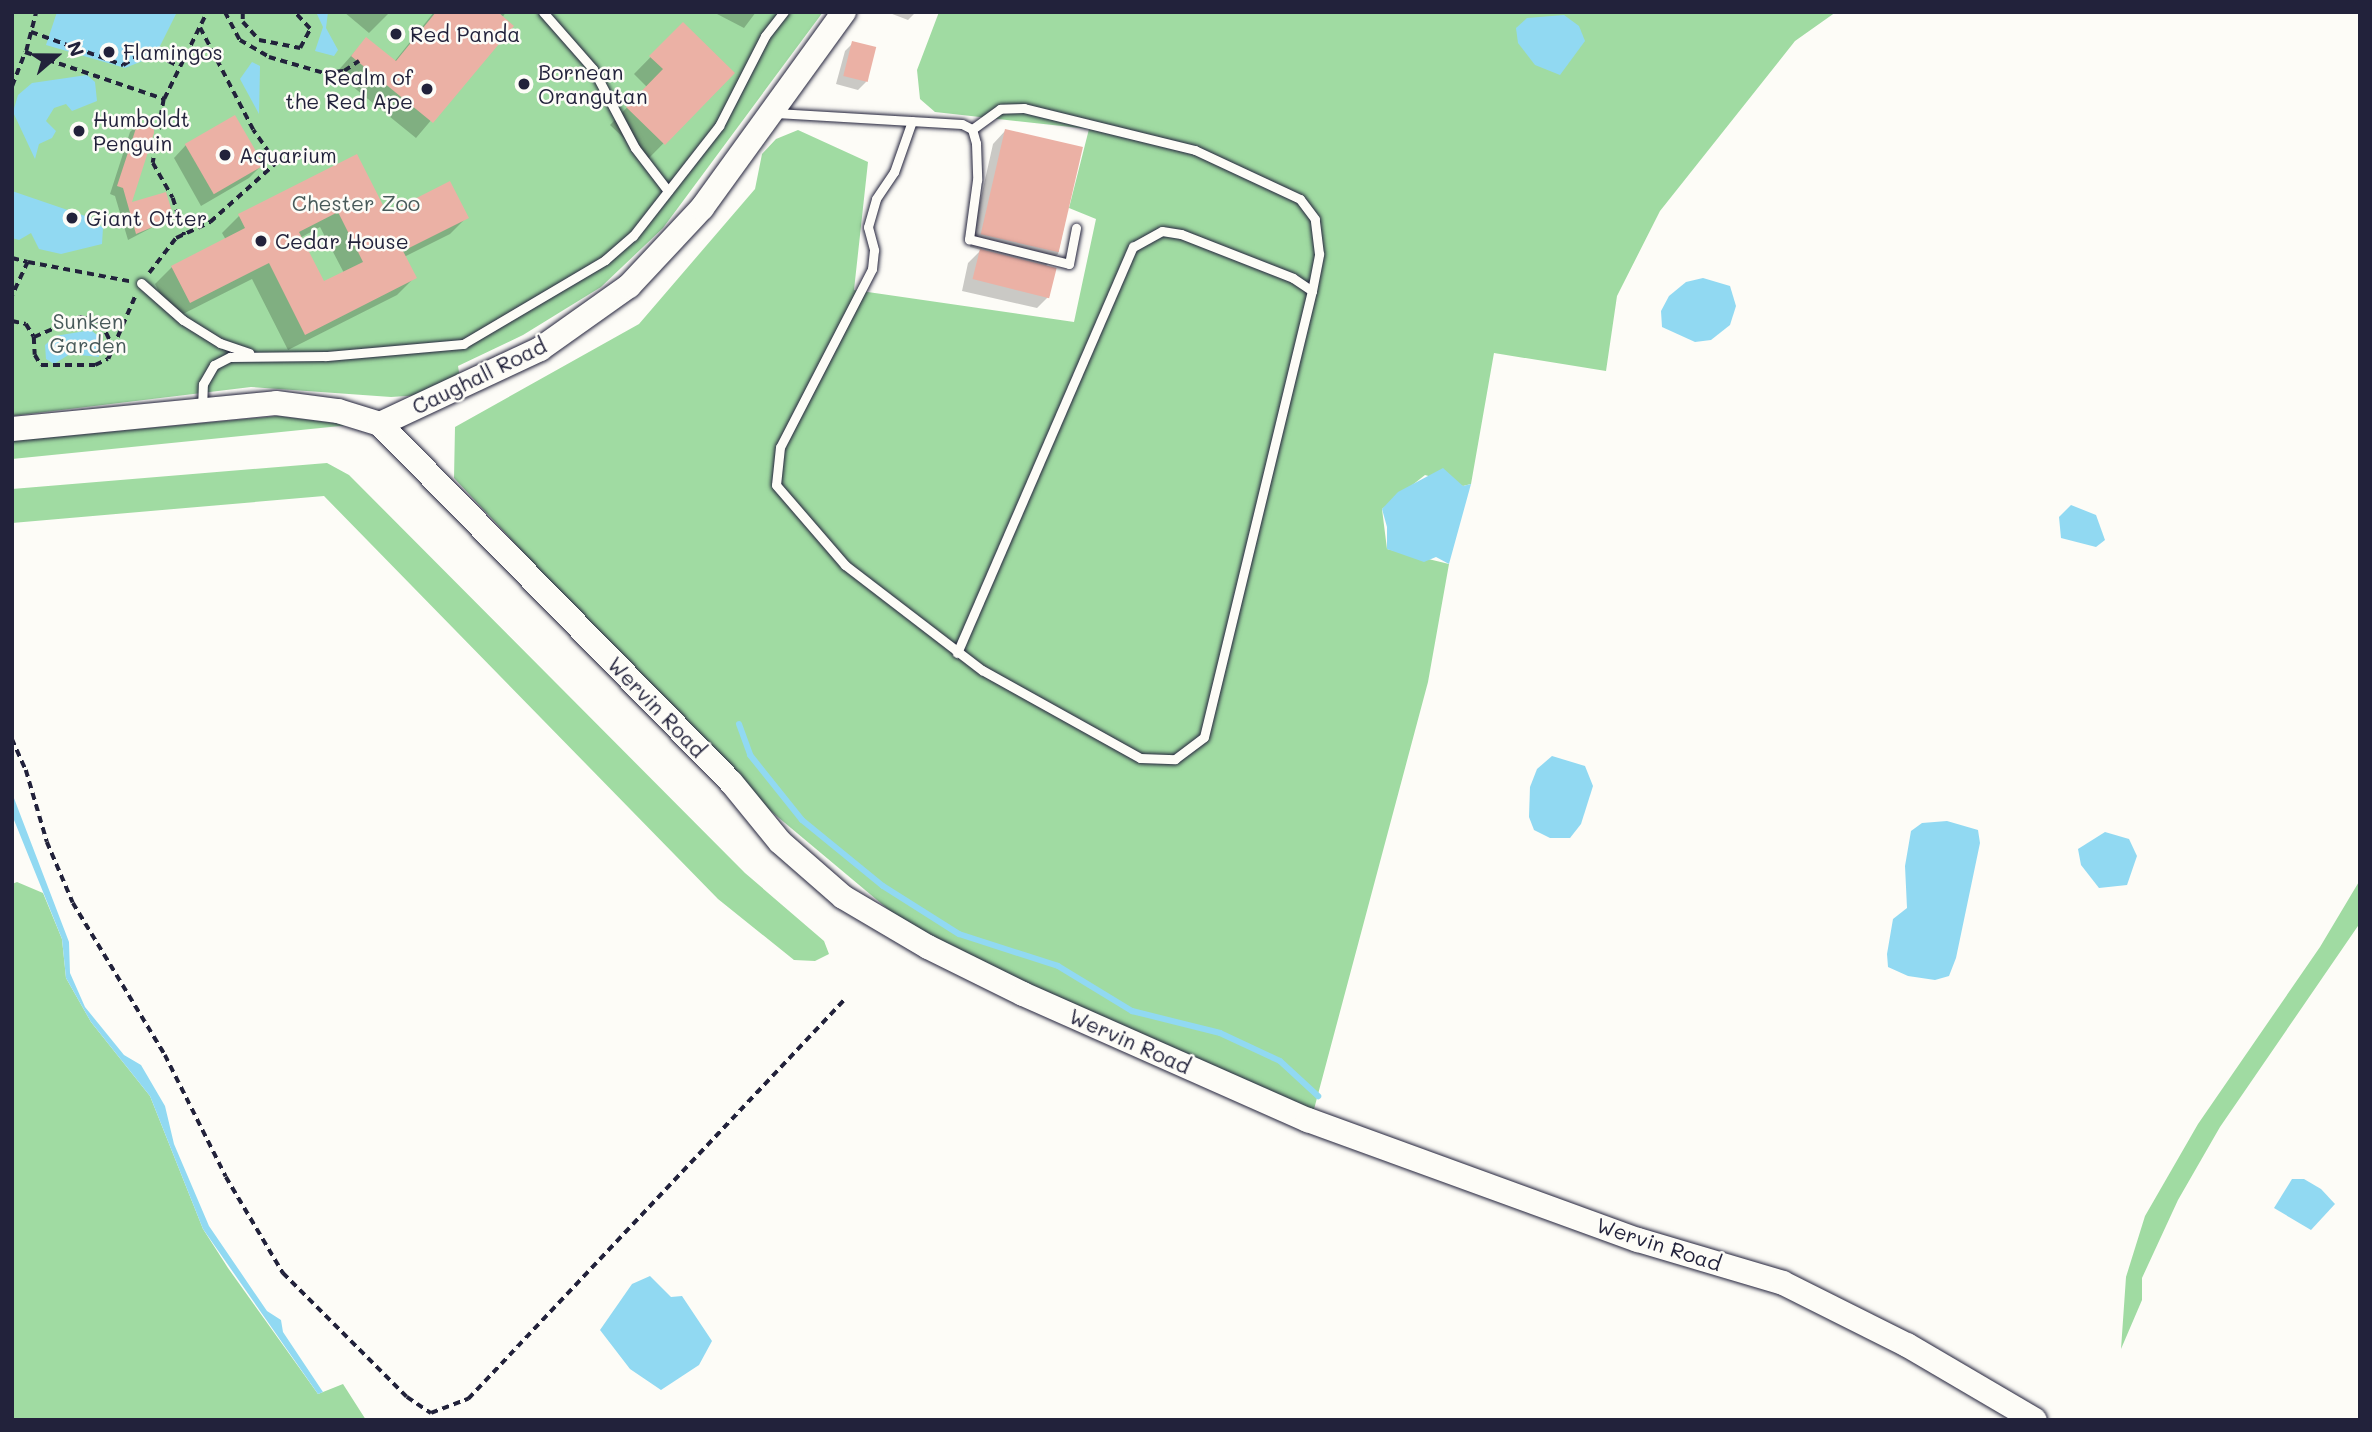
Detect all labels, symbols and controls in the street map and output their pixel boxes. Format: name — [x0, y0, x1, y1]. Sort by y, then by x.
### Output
north arrow — [21, 21, 91, 91]
place label: Red Panda — [410, 21, 520, 47]
marker: Red Panda — [388, 26, 404, 42]
text: N — [62, 38, 90, 60]
place label: Flamingos — [123, 39, 223, 65]
marker: Flamingos — [101, 44, 117, 60]
place label: Bornean Orangutan — [538, 59, 648, 109]
place label: Realm of the Red Ape — [285, 64, 413, 114]
marker: Bornean Orangutan — [516, 76, 532, 92]
marker: Realm of the Red Ape — [419, 81, 435, 97]
place label: Humboldt Penguin — [93, 106, 190, 156]
marker: Humboldt Penguin — [71, 123, 87, 139]
place label: Aquarium — [239, 142, 337, 168]
marker: Aquarium — [217, 147, 233, 163]
park label: Chester Zoo — [292, 190, 420, 216]
place label: Giant Otter — [86, 205, 207, 231]
marker: Giant Otter — [64, 210, 80, 226]
place label: Cedar House — [275, 228, 409, 254]
marker: Cedar House — [253, 233, 269, 249]
park label: Sunken Garden — [49, 308, 127, 358]
street label: Caughall Road — [408, 333, 550, 419]
street label: Wervin Road — [603, 651, 711, 763]
street label: Wervin Road — [1065, 1003, 1195, 1079]
street label: Wervin Road — [1593, 1212, 1725, 1276]

